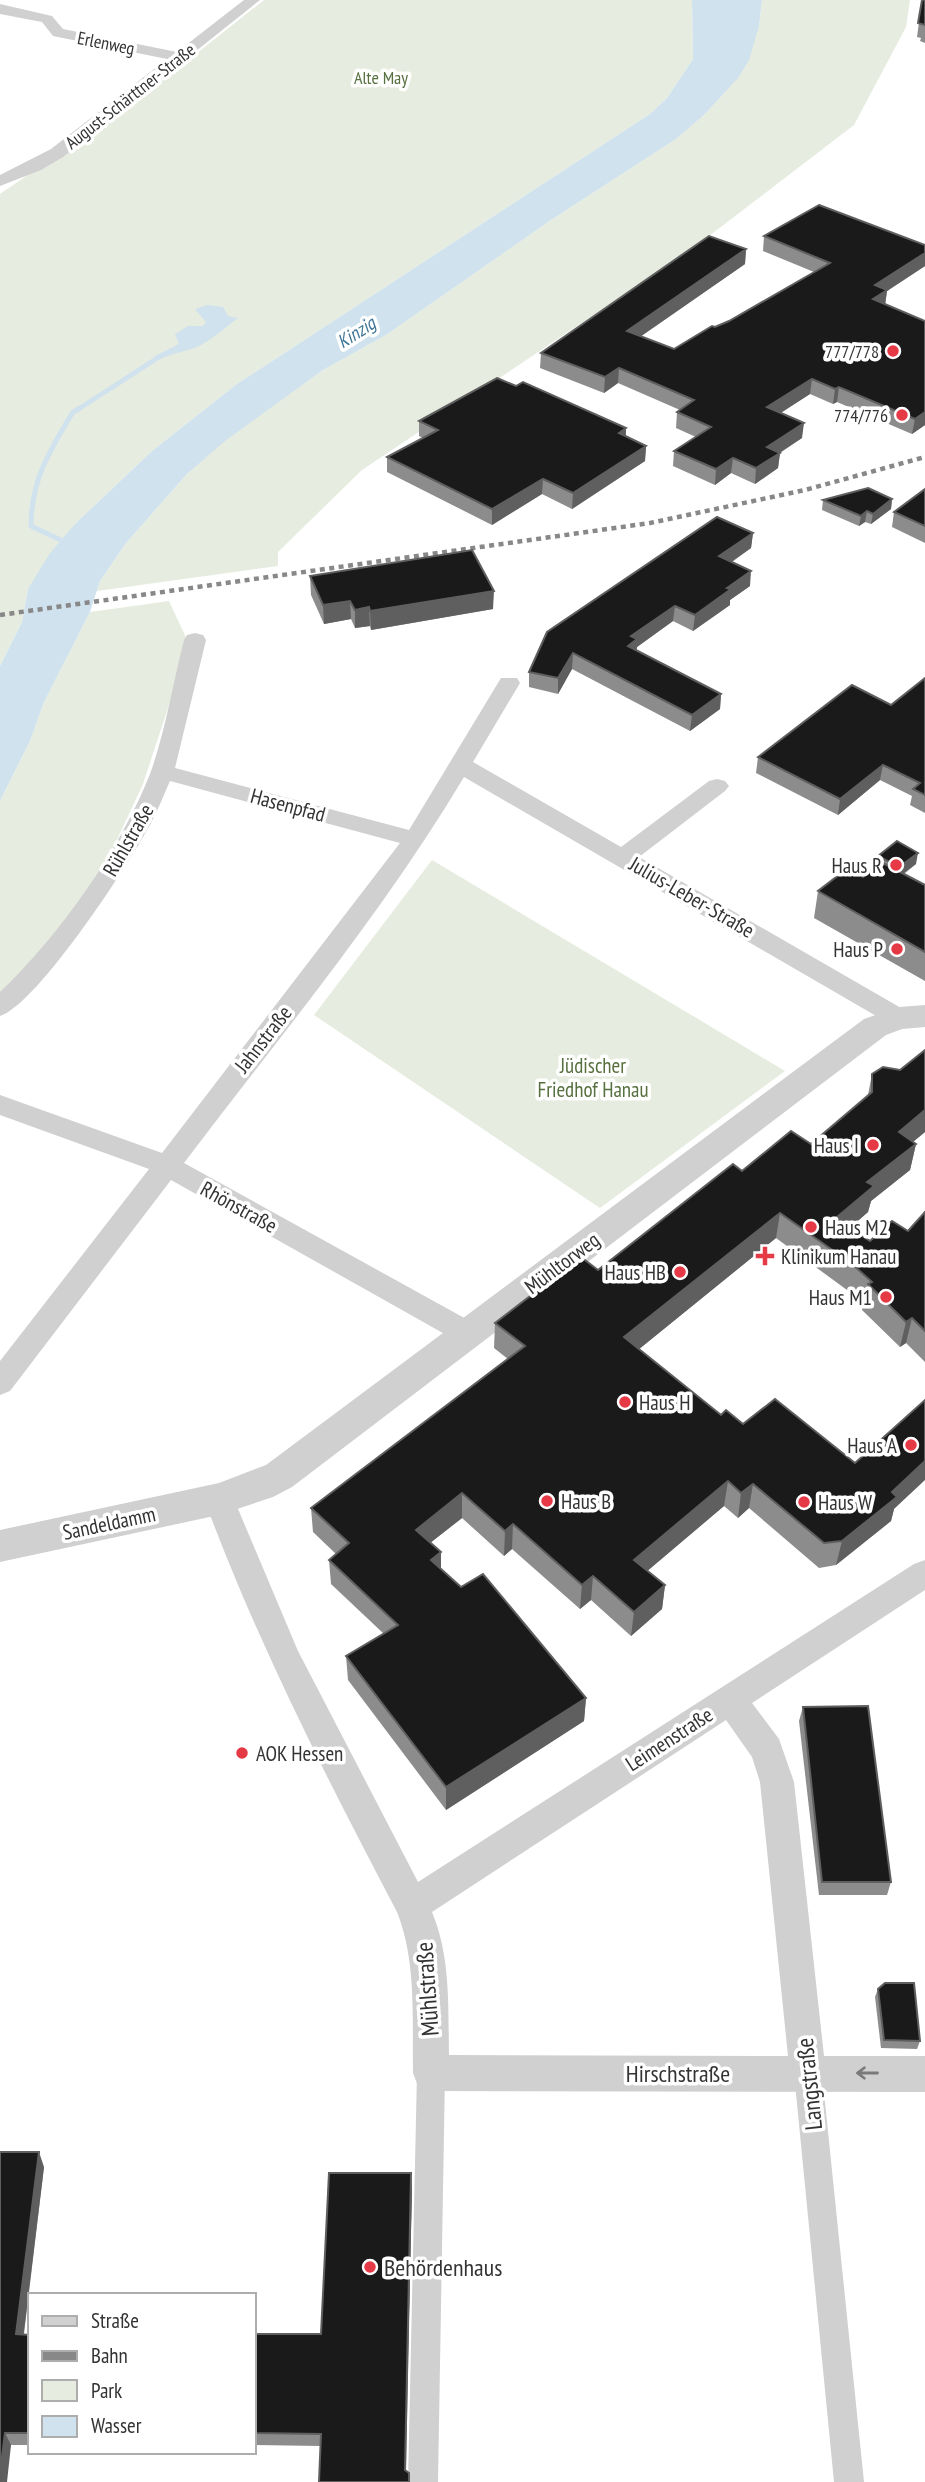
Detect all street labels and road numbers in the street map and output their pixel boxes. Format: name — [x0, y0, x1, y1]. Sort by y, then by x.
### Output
street label: Erlenweg — [75, 26, 137, 60]
street label: August-Schärttner-Straße — [60, 38, 200, 154]
street label: Hasenpfad — [248, 782, 328, 828]
street label: Rühlstraße — [96, 799, 160, 881]
street label: Julius-Leber-Straße — [624, 850, 759, 944]
street label: Jahnstraße — [228, 1000, 298, 1079]
street label: Rhönstraße — [196, 1175, 282, 1239]
street label: Mühltorweg — [519, 1226, 605, 1300]
street label: Sandeldamm — [60, 1500, 158, 1546]
street label: Leimenstraße — [620, 1701, 718, 1777]
street label: Mühlstraße — [408, 1941, 446, 2037]
street label: Langstraße — [789, 2036, 829, 2132]
street label: Hirschstraße — [626, 2058, 730, 2089]

